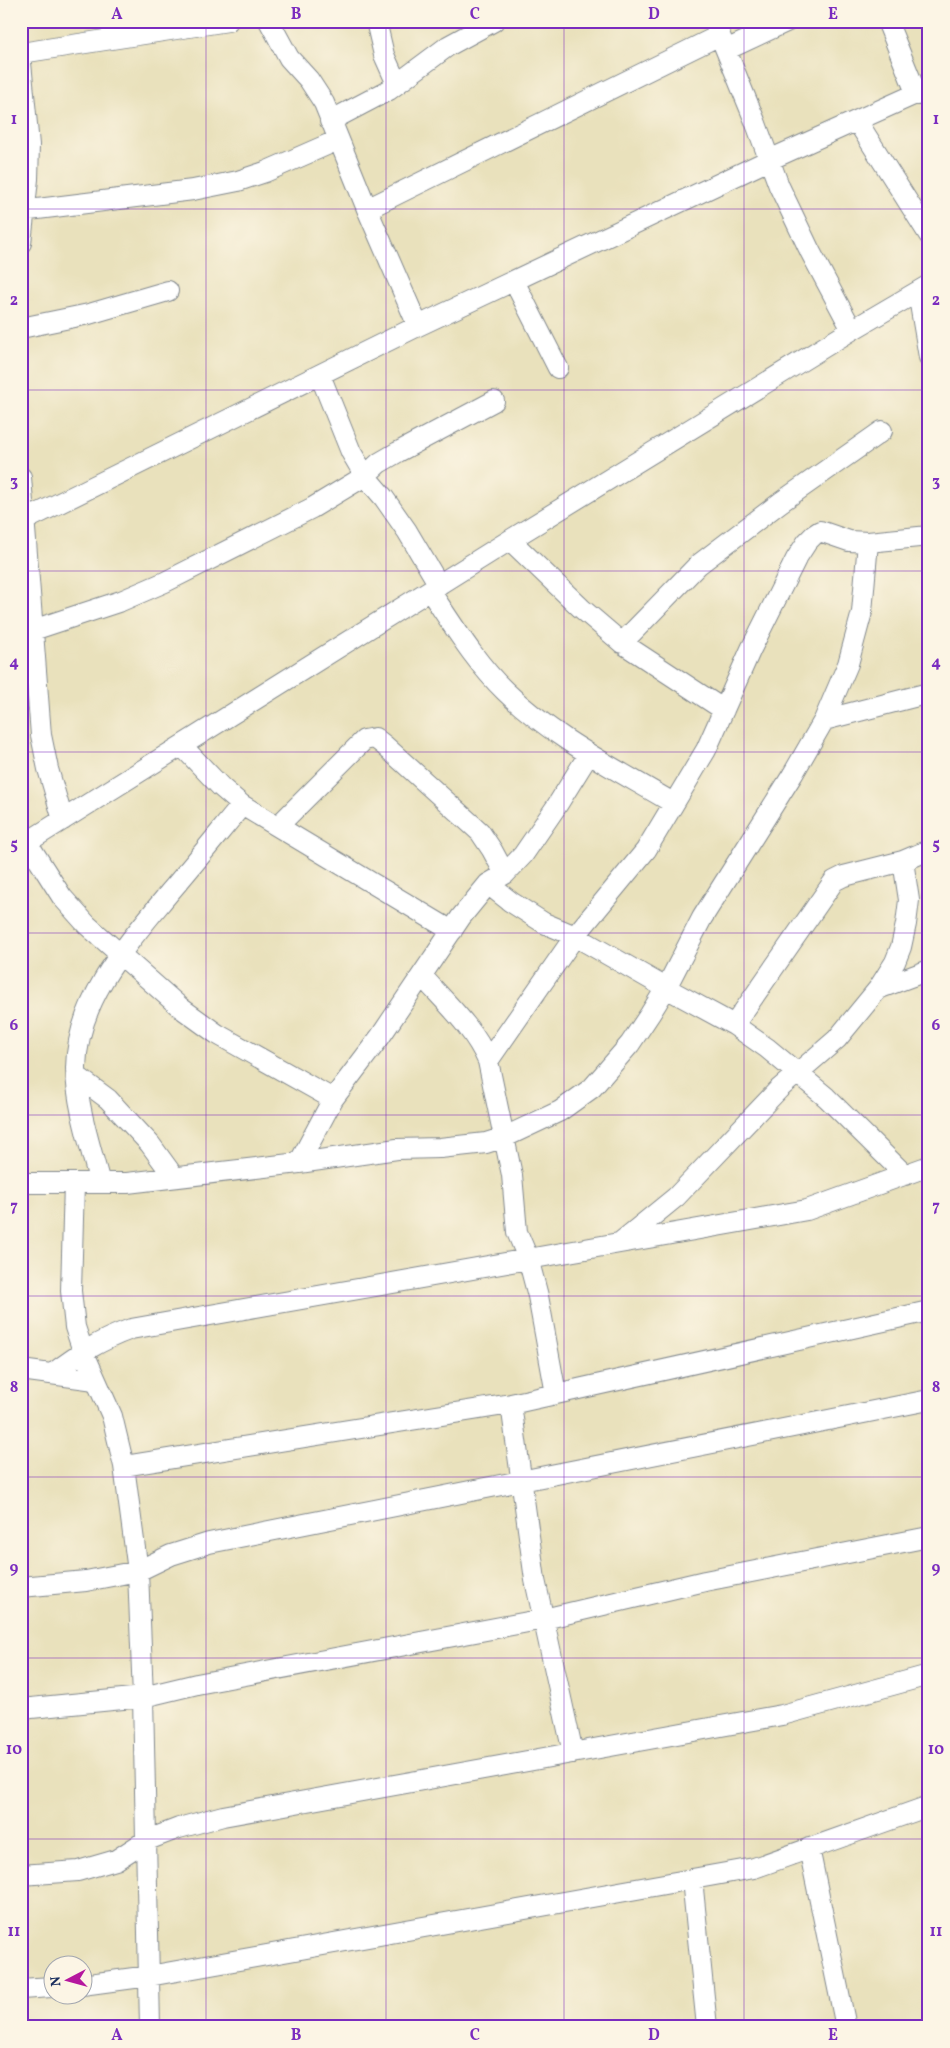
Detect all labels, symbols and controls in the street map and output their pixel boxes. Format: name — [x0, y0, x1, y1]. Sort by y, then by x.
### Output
text: A — [111, 4, 123, 26]
text: B — [291, 4, 302, 26]
text: C — [470, 4, 480, 26]
text: D — [648, 4, 660, 26]
text: E — [828, 4, 838, 26]
text: 1 — [11, 109, 17, 131]
text: 1 — [933, 109, 939, 131]
text: 2 — [10, 290, 18, 312]
text: 2 — [932, 290, 940, 312]
text: 3 — [10, 471, 18, 493]
text: 3 — [932, 471, 940, 493]
text: 4 — [9, 652, 19, 674]
text: 4 — [931, 652, 941, 674]
text: 5 — [10, 834, 18, 856]
text: 5 — [932, 834, 940, 856]
text: 6 — [10, 1015, 19, 1037]
text: 6 — [932, 1015, 941, 1037]
text: 7 — [10, 1196, 18, 1218]
text: 7 — [932, 1196, 940, 1218]
text: 8 — [10, 1377, 18, 1399]
text: 8 — [932, 1377, 940, 1399]
text: 9 — [10, 1558, 19, 1580]
text: 9 — [932, 1558, 941, 1580]
text: 10 — [6, 1739, 22, 1761]
text: 10 — [928, 1739, 944, 1761]
text: 11 — [8, 1921, 20, 1943]
text: 11 — [930, 1921, 942, 1943]
north arrow — [42, 1956, 92, 2006]
text: N — [47, 1975, 67, 1987]
text: A — [111, 2025, 123, 2047]
text: B — [291, 2025, 302, 2047]
text: C — [470, 2025, 480, 2047]
text: D — [648, 2025, 660, 2047]
text: E — [828, 2025, 838, 2047]

